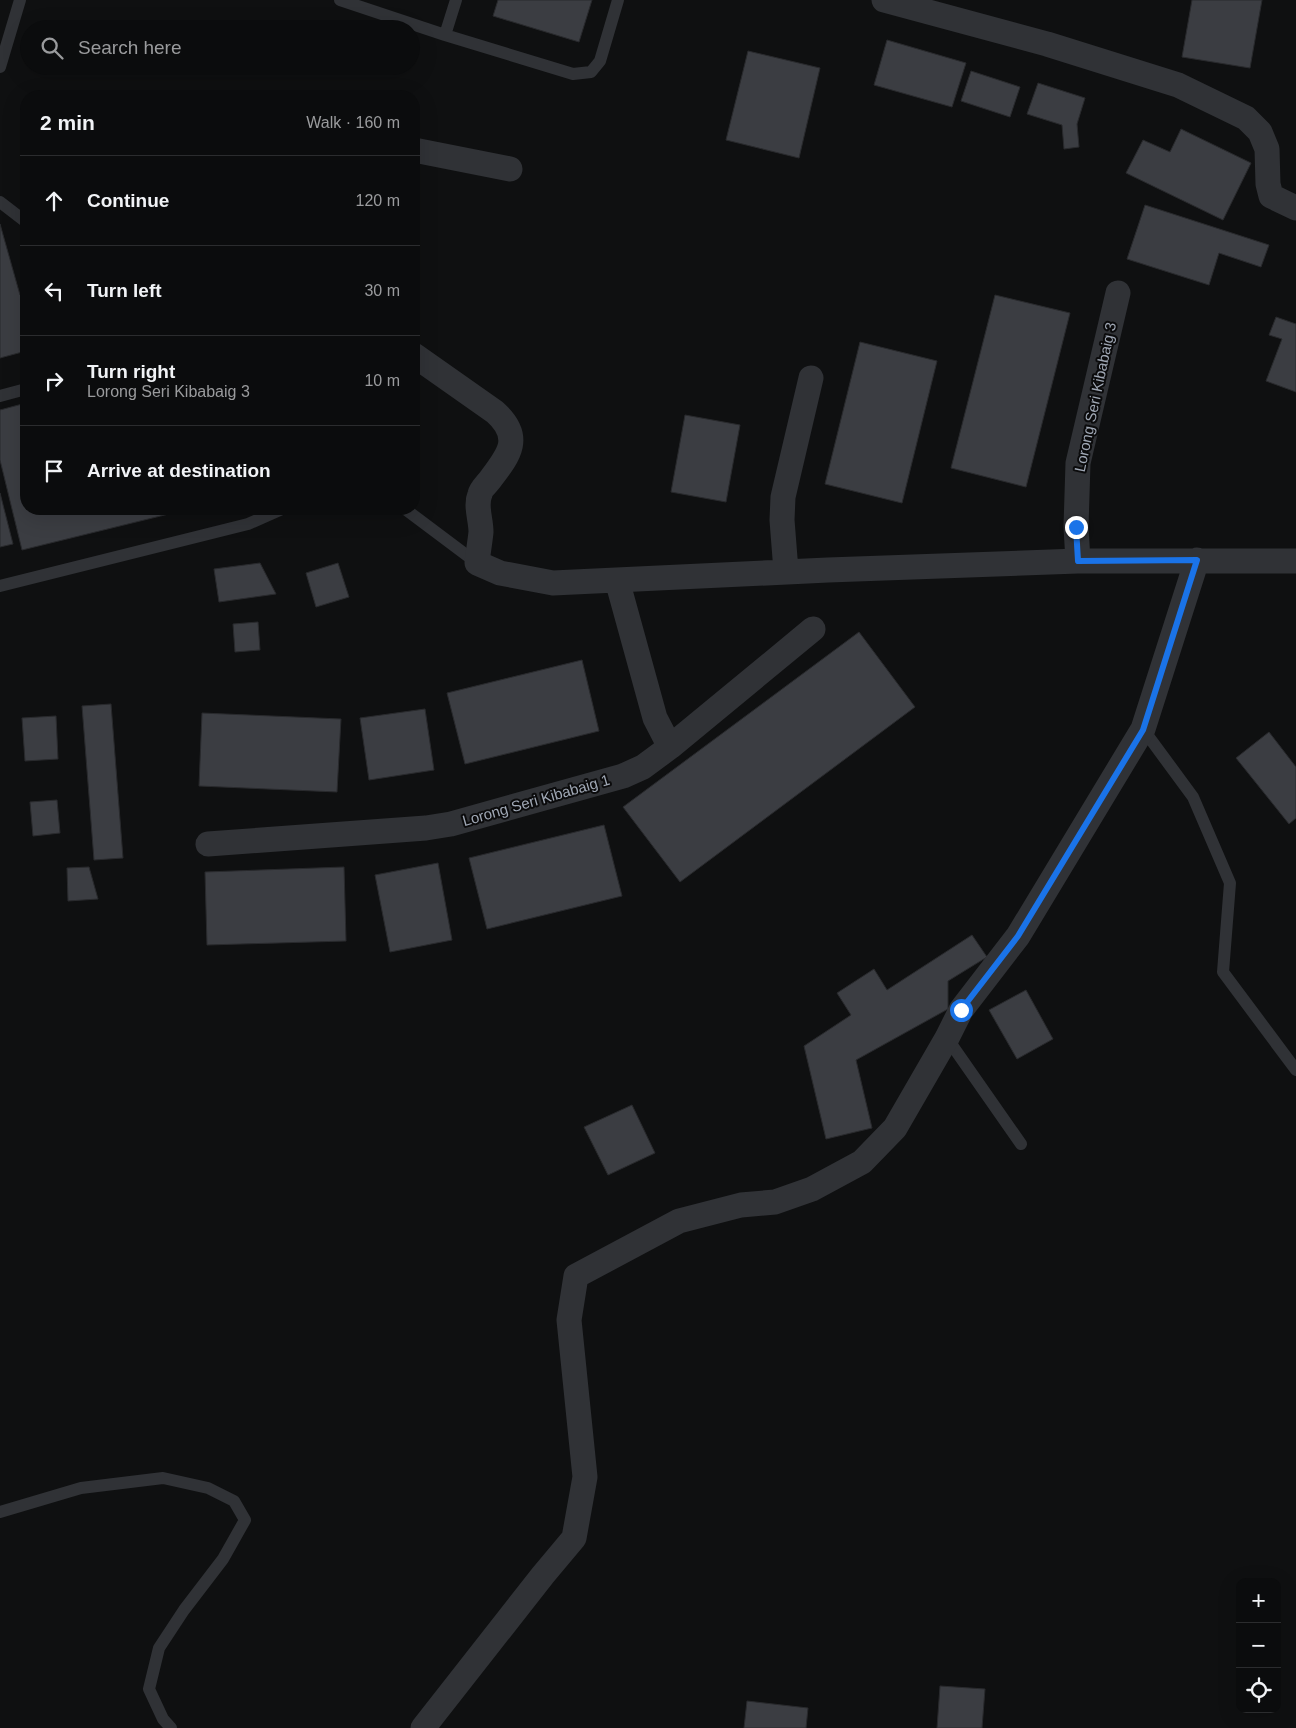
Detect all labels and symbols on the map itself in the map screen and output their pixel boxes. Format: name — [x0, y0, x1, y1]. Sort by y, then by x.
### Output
street label: Lorong Seri Kibabaig 3 — [1071, 321, 1119, 473]
route end — [1065, 516, 1088, 539]
street label: Lorong Seri Kibabaig 1 — [460, 771, 612, 829]
route start — [950, 999, 973, 1022]

